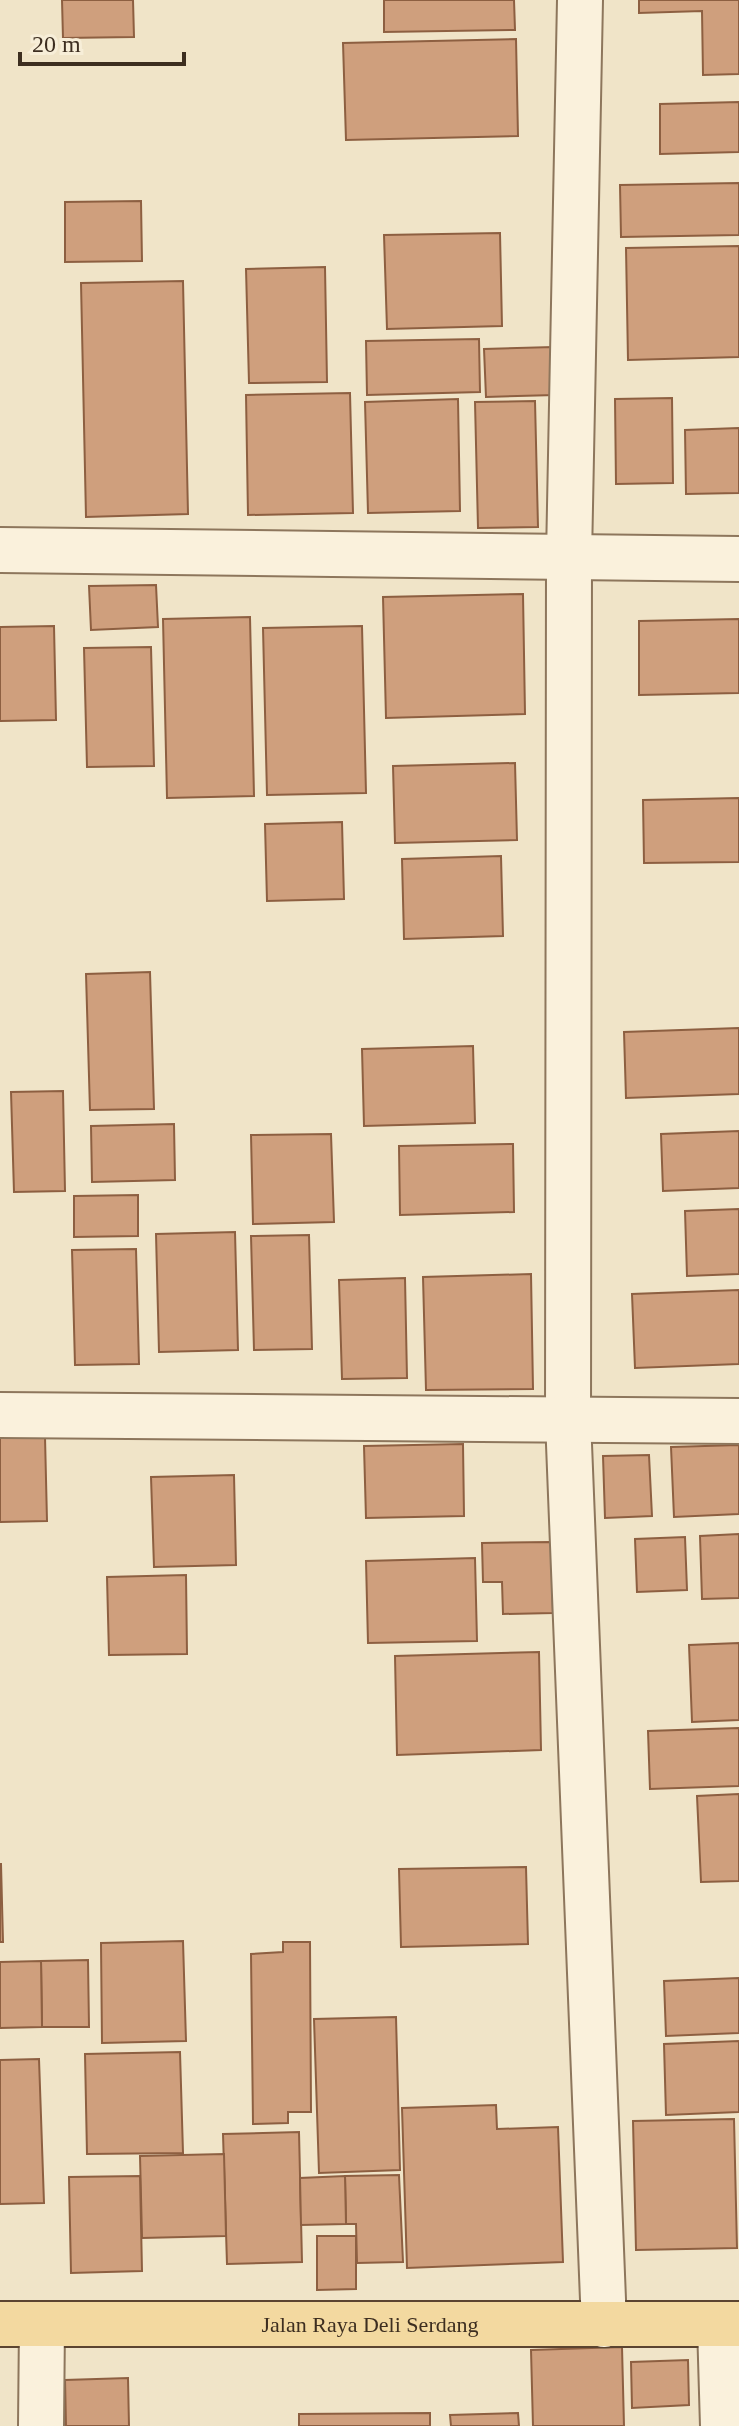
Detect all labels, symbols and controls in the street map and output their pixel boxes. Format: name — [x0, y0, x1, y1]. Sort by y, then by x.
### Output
scale bar — [20, 16, 184, 66]
text: 20 m — [32, 31, 81, 57]
street label: Jalan Raya Deli Serdang — [262, 2312, 478, 2337]

